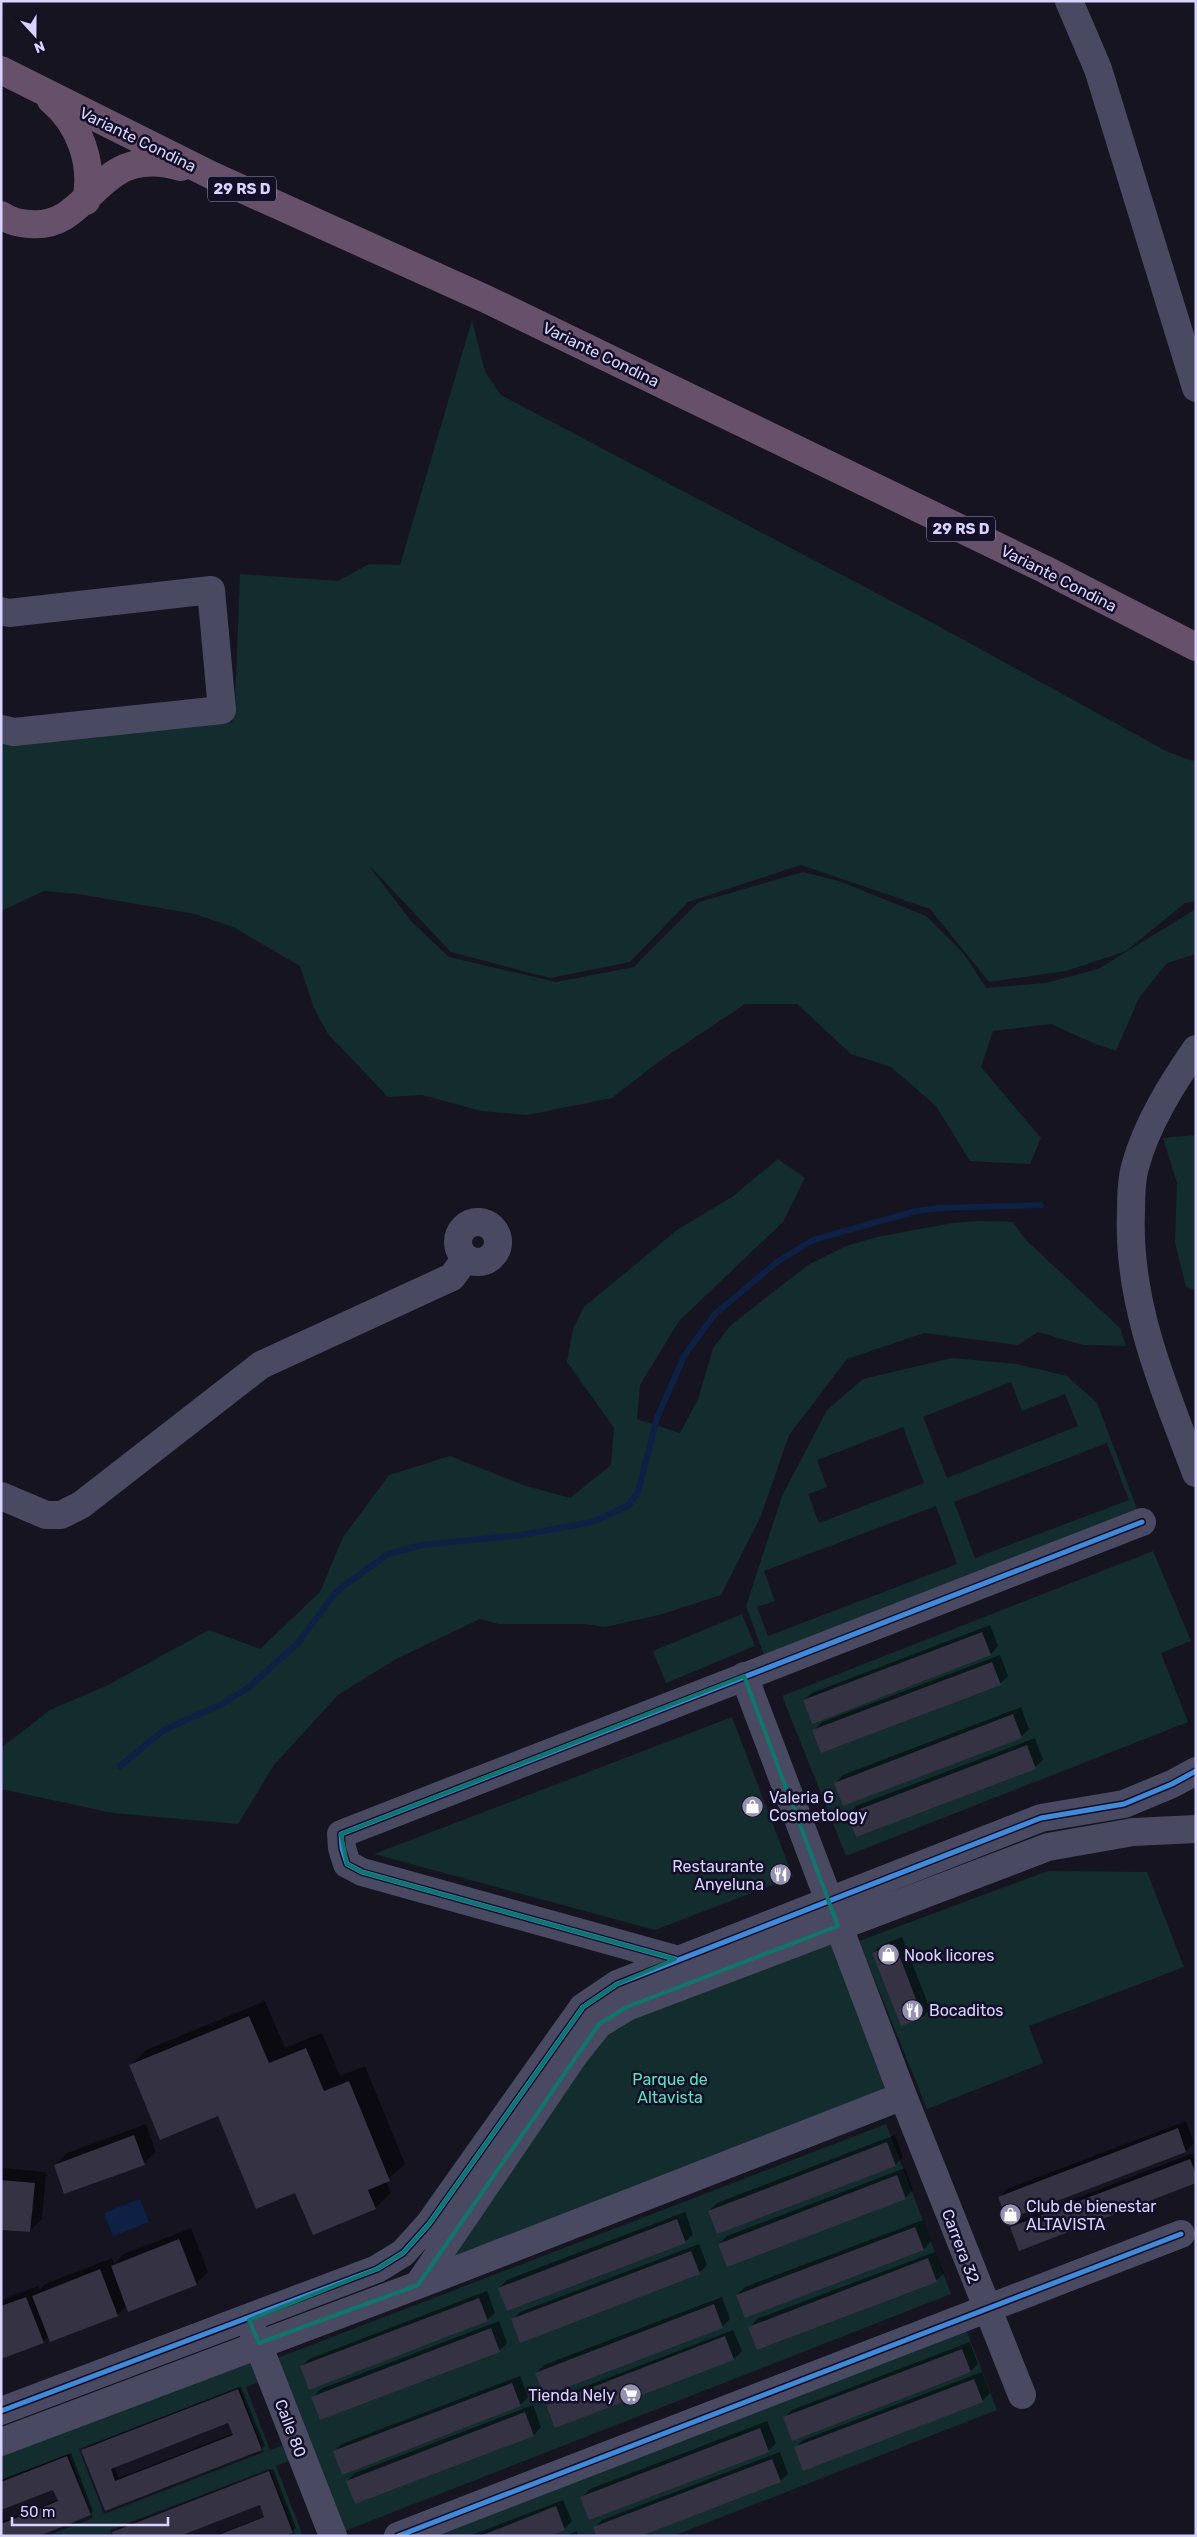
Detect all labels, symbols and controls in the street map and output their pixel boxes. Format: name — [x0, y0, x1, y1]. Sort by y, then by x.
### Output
north arrow — [10, 10, 60, 60]
text: N — [32, 37, 47, 56]
street label: Variante Condina — [76, 103, 199, 176]
road number: 29 RS D — [208, 176, 276, 202]
street label: Variante Condina — [539, 318, 662, 391]
road number: 29 RS D — [927, 516, 995, 542]
street label: Variante Condina — [998, 541, 1120, 616]
place label: Valeria G Cosmetology — [769, 1788, 867, 1825]
shop icon: Valeria G Cosmetology — [741, 1794, 765, 1818]
place label: Restaurante Anyeluna — [672, 1857, 764, 1894]
restaurant icon: Restaurante Anyeluna — [768, 1863, 792, 1887]
shop icon: Nook licores — [876, 1943, 900, 1967]
place label: Nook licores — [904, 1946, 994, 1965]
restaurant icon: Bocaditos — [901, 1998, 925, 2022]
place label: Bocaditos — [929, 2001, 1004, 2020]
park label: Parque de Altavista — [632, 2070, 708, 2107]
place label: Club de bienestar ALTAVISTA — [1026, 2197, 1156, 2234]
shop icon: Club de bienestar ALTAVISTA — [998, 2203, 1022, 2227]
street label: Carrera 32 — [938, 2206, 983, 2286]
supermarket icon: Tienda Nely — [619, 2383, 643, 2407]
place label: Tienda Nely — [528, 2386, 615, 2405]
street label: Calle 80 — [271, 2397, 310, 2460]
scale bar — [12, 2494, 169, 2526]
text: 50 m — [20, 2503, 55, 2521]

